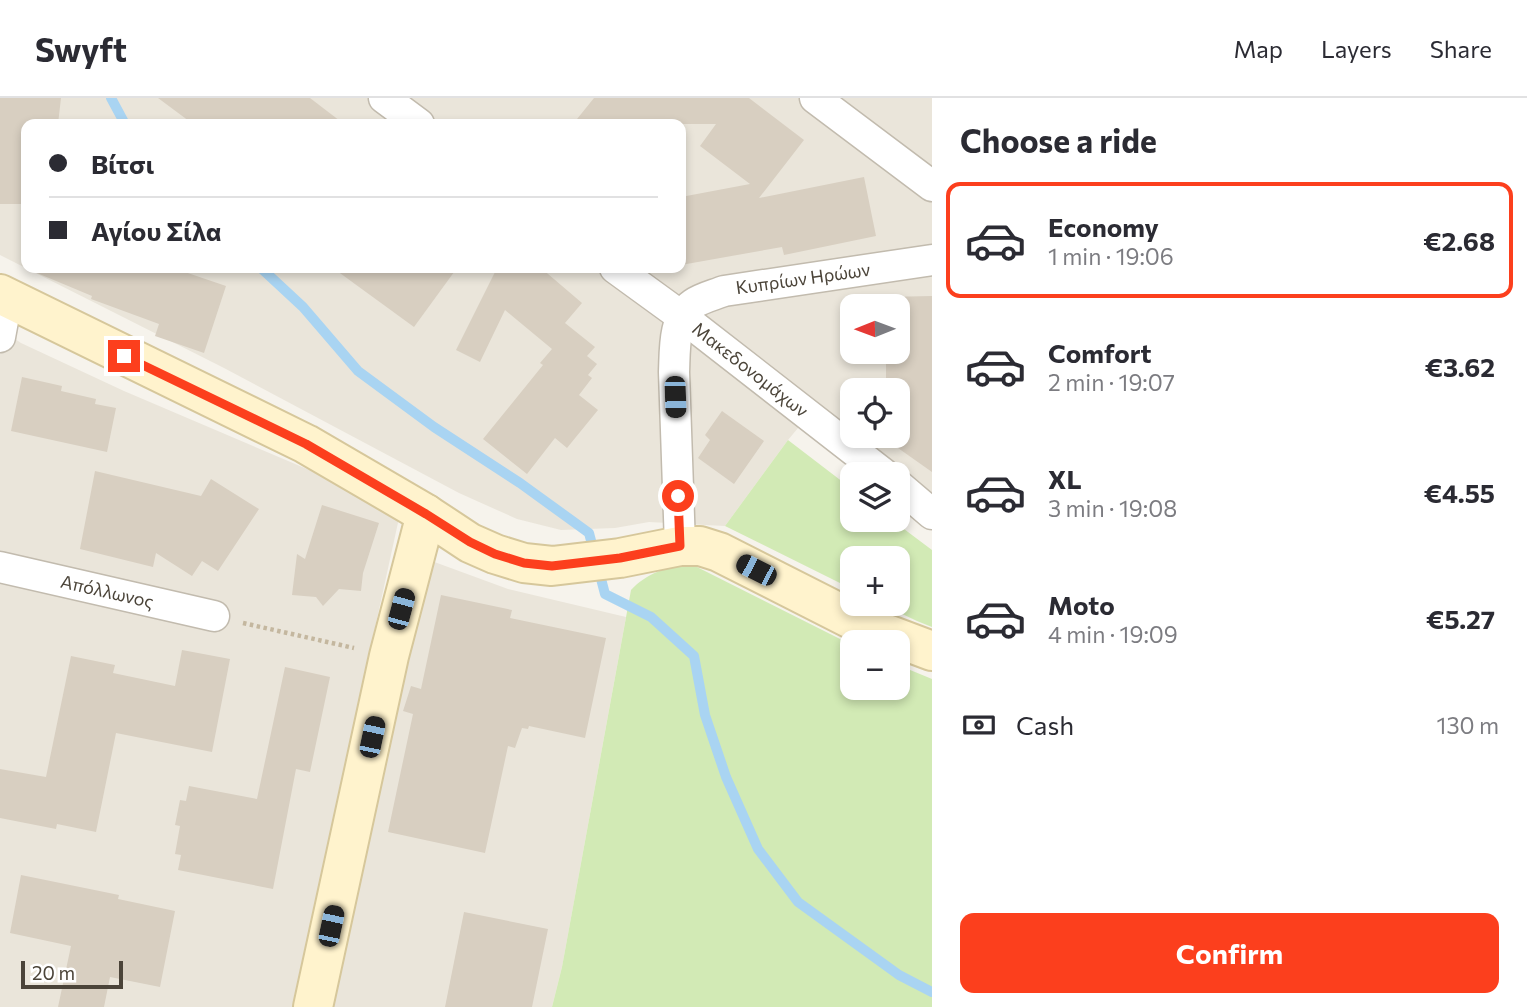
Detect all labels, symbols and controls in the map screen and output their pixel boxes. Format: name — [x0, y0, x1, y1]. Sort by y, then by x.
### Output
text: Swyft — [35, 28, 127, 69]
text: Map — [1234, 34, 1283, 63]
text: Layers — [1321, 34, 1392, 63]
text: Share — [1430, 34, 1492, 63]
text: Choose a ride — [960, 120, 1157, 160]
text: Βίτσι — [91, 148, 154, 179]
icon: car — [964, 209, 1027, 272]
text: Economy — [1048, 211, 1159, 242]
text: Αγίου Σίλα — [91, 215, 222, 246]
text: €2.68 — [1423, 225, 1495, 256]
text: 1 min · 19:06 — [1048, 242, 1174, 270]
street label: Κυπρίων Ηρώων — [734, 258, 871, 298]
north arrow — [840, 294, 910, 364]
map controls — [840, 294, 910, 700]
street label: Μακεδονομάχων — [688, 317, 813, 421]
icon: car — [964, 335, 1027, 398]
text: Comfort — [1048, 337, 1151, 368]
route end — [108, 340, 140, 372]
text: €3.62 — [1425, 351, 1495, 382]
text: 2 min · 19:07 — [1048, 368, 1175, 396]
car — [664, 376, 687, 418]
button: locate — [840, 378, 910, 448]
icon: car — [964, 461, 1027, 524]
button: layers — [840, 462, 910, 532]
text: XL — [1048, 463, 1082, 494]
text: €4.55 — [1424, 477, 1495, 508]
route start — [662, 480, 694, 512]
text: 3 min · 19:08 — [1048, 494, 1177, 522]
button: + — [840, 546, 910, 616]
car — [733, 551, 780, 589]
street label: Απόλλωνος — [59, 570, 156, 612]
car — [386, 586, 417, 632]
icon: car — [964, 587, 1027, 650]
text: Moto — [1048, 589, 1115, 620]
text: €5.27 — [1426, 603, 1495, 634]
text: 4 min · 19:09 — [1048, 620, 1178, 648]
button: − — [840, 630, 910, 700]
icon: cash — [960, 706, 998, 744]
text: Cash — [1016, 709, 1074, 740]
text: 130 m — [1437, 711, 1499, 739]
car — [358, 714, 387, 760]
car — [317, 903, 346, 949]
button: Confirm — [960, 913, 1499, 993]
scale bar — [21, 958, 122, 990]
text: 20 m — [32, 961, 75, 984]

